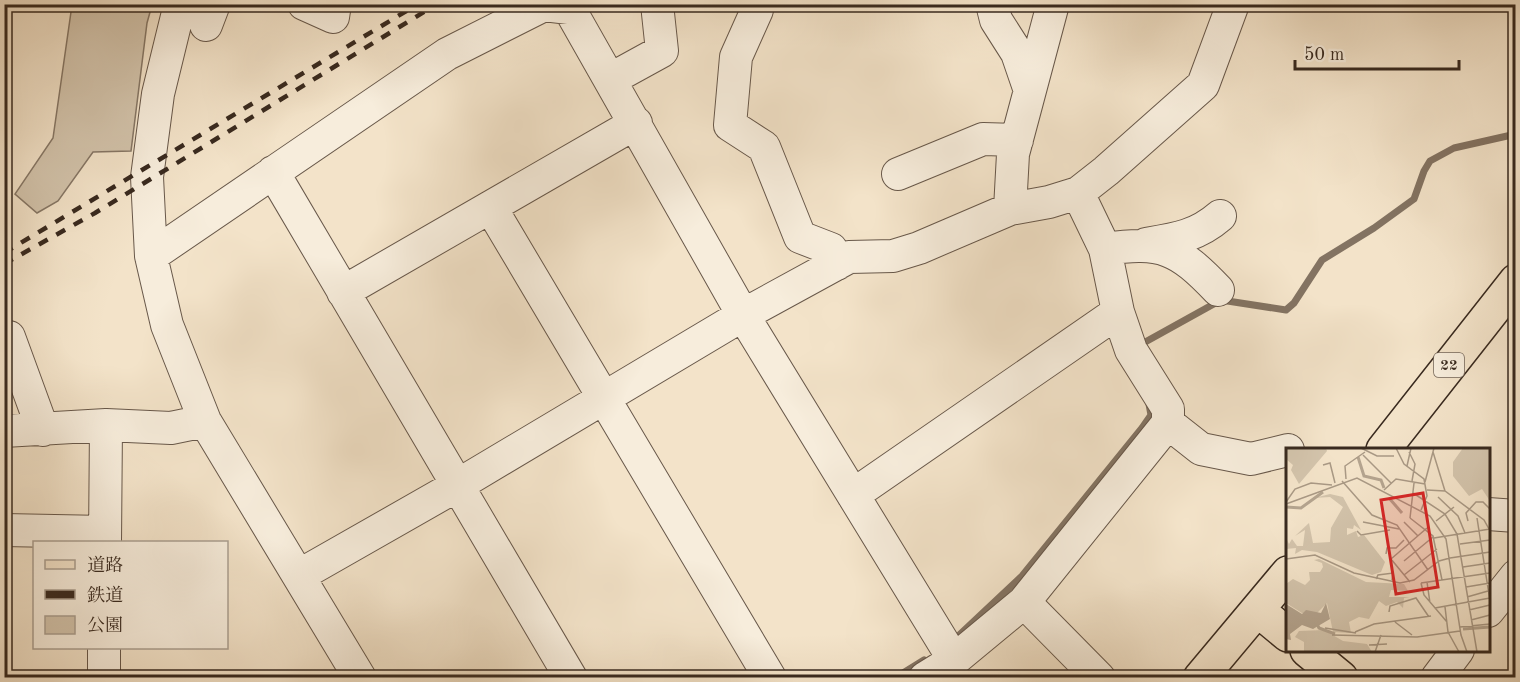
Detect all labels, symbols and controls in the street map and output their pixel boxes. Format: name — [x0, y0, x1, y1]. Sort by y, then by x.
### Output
scale bar — [1295, 33, 1458, 71]
text: 50 m — [1304, 46, 1344, 64]
road number: 22 — [1434, 353, 1464, 377]
inset map — [1286, 448, 1490, 652]
legend — [33, 541, 228, 649]
text: 道路 — [87, 555, 123, 575]
text: 鉄道 — [87, 585, 123, 605]
text: 公園 — [87, 616, 123, 635]

